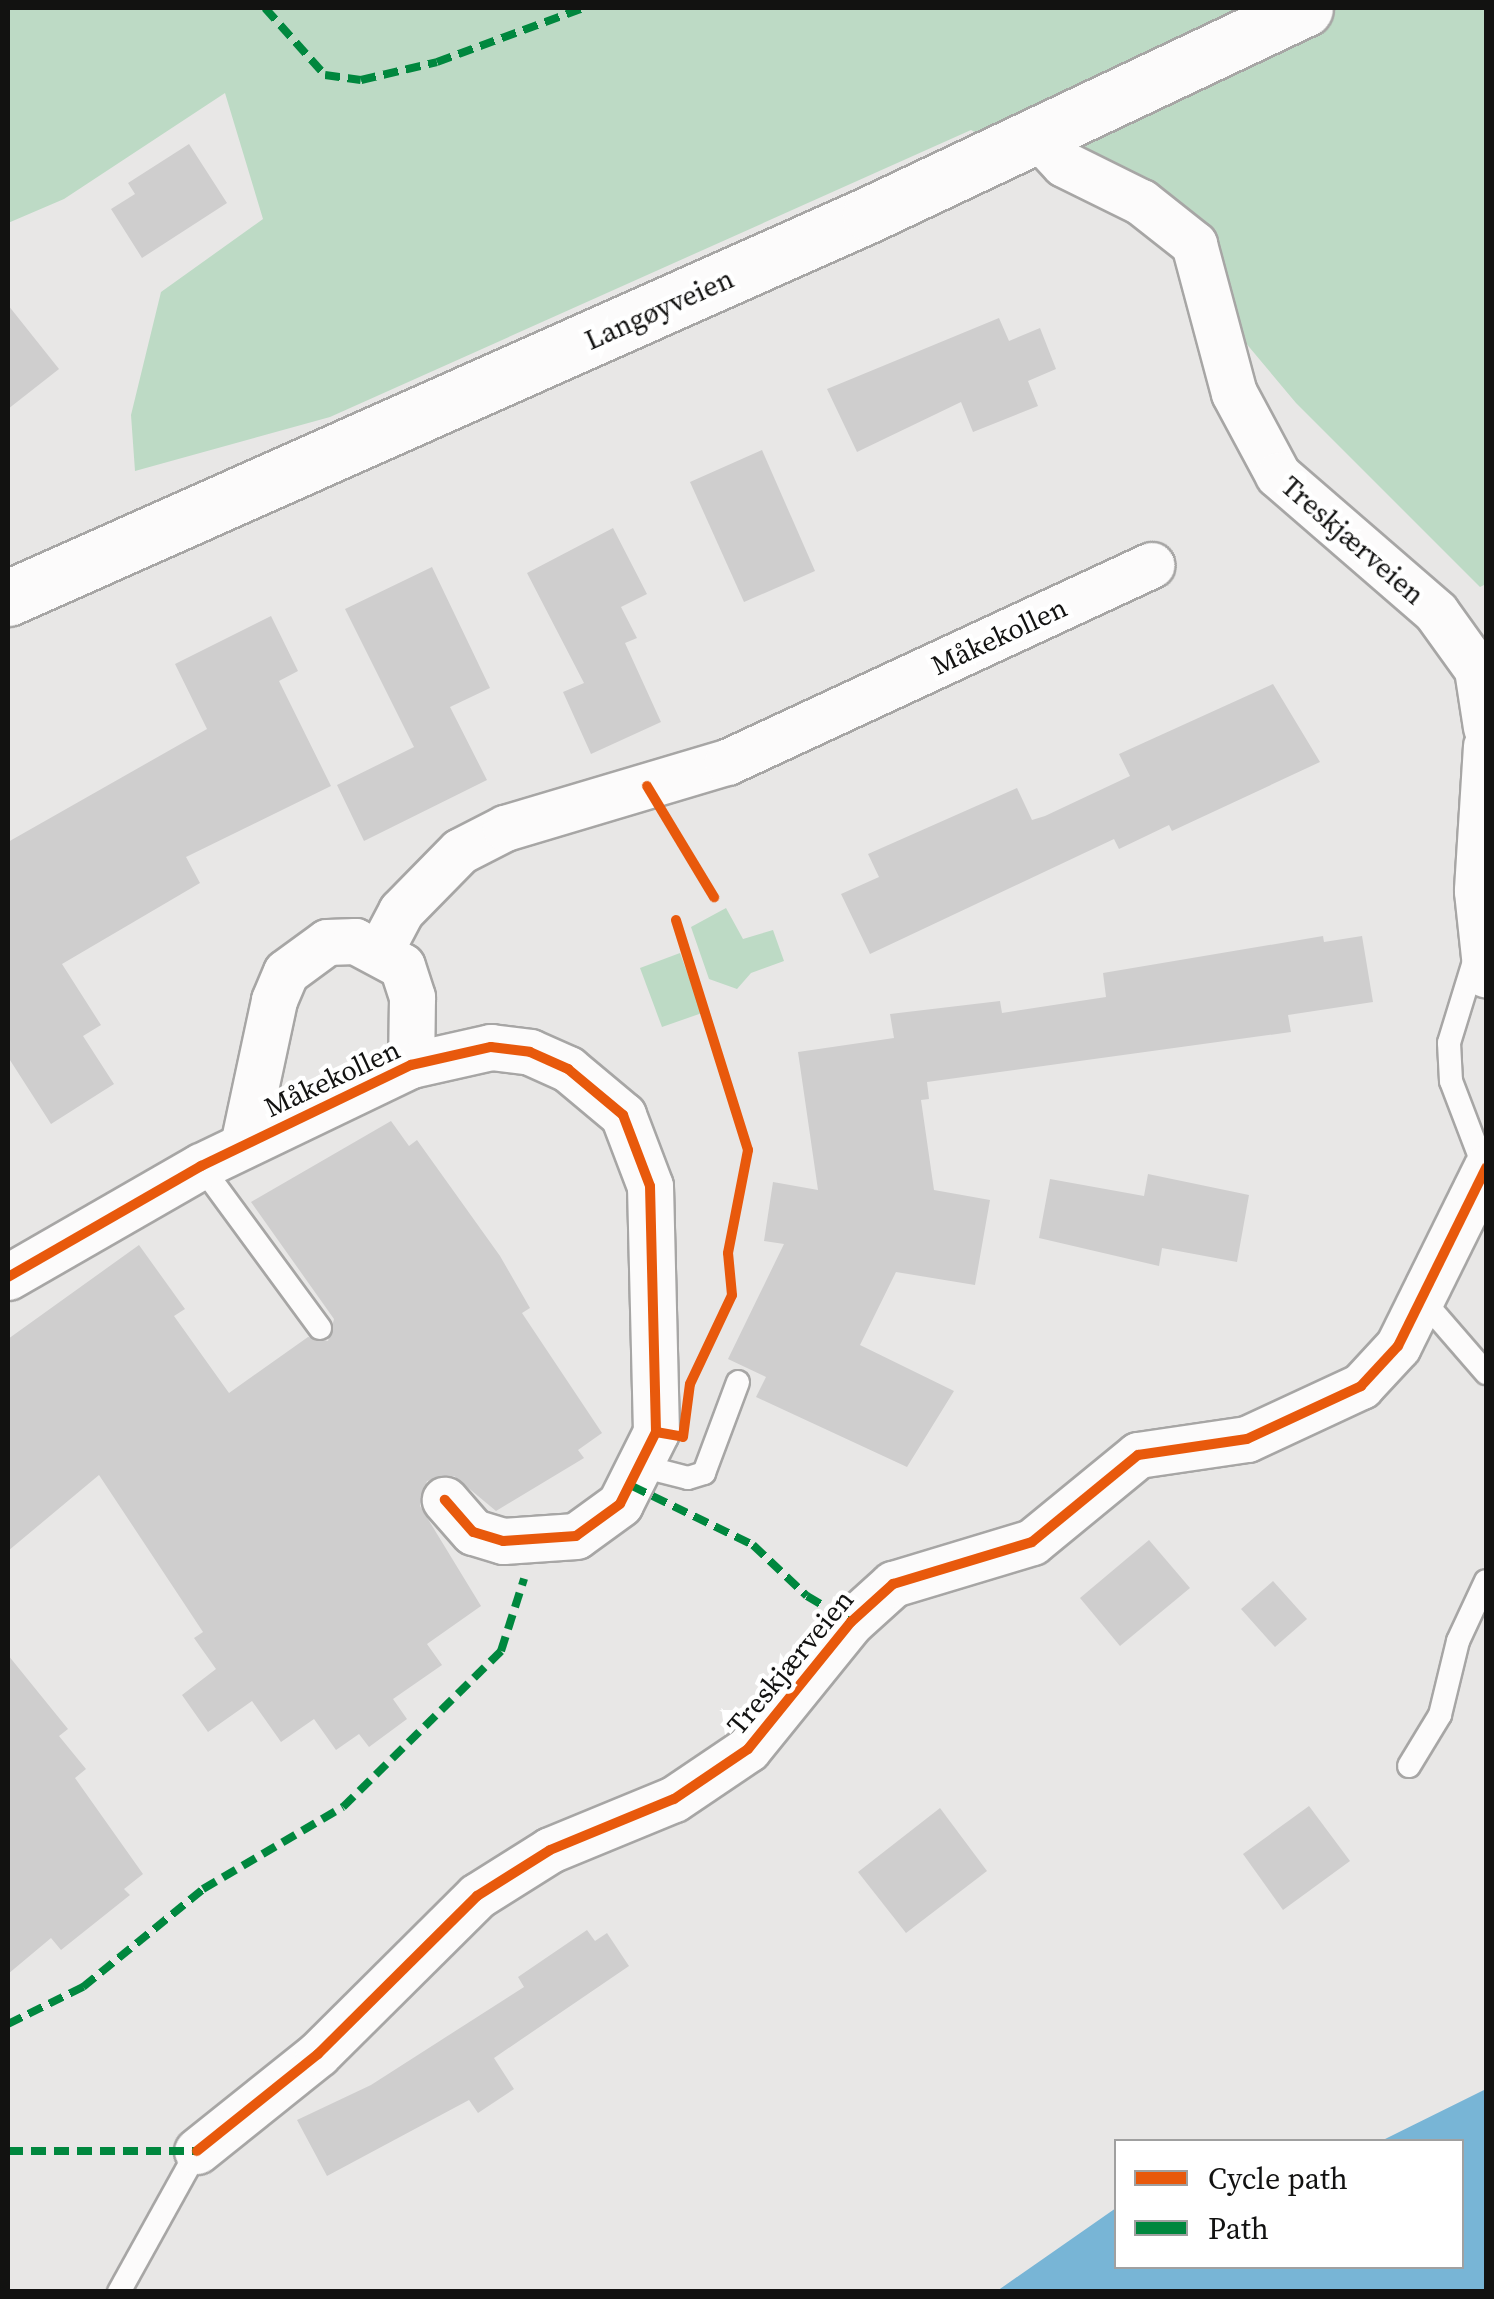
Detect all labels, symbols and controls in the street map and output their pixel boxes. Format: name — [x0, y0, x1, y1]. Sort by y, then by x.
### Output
street label: Langøyveien — [579, 261, 739, 357]
street label: Treskjærveien — [1275, 469, 1431, 611]
street label: Måkekollen — [926, 590, 1072, 682]
street label: Måkekollen — [259, 1032, 405, 1124]
street label: Treskjærveien — [720, 1583, 860, 1741]
legend — [1114, 2139, 1464, 2269]
text: Cycle path — [1208, 2158, 1348, 2199]
text: Path — [1208, 2208, 1269, 2249]

